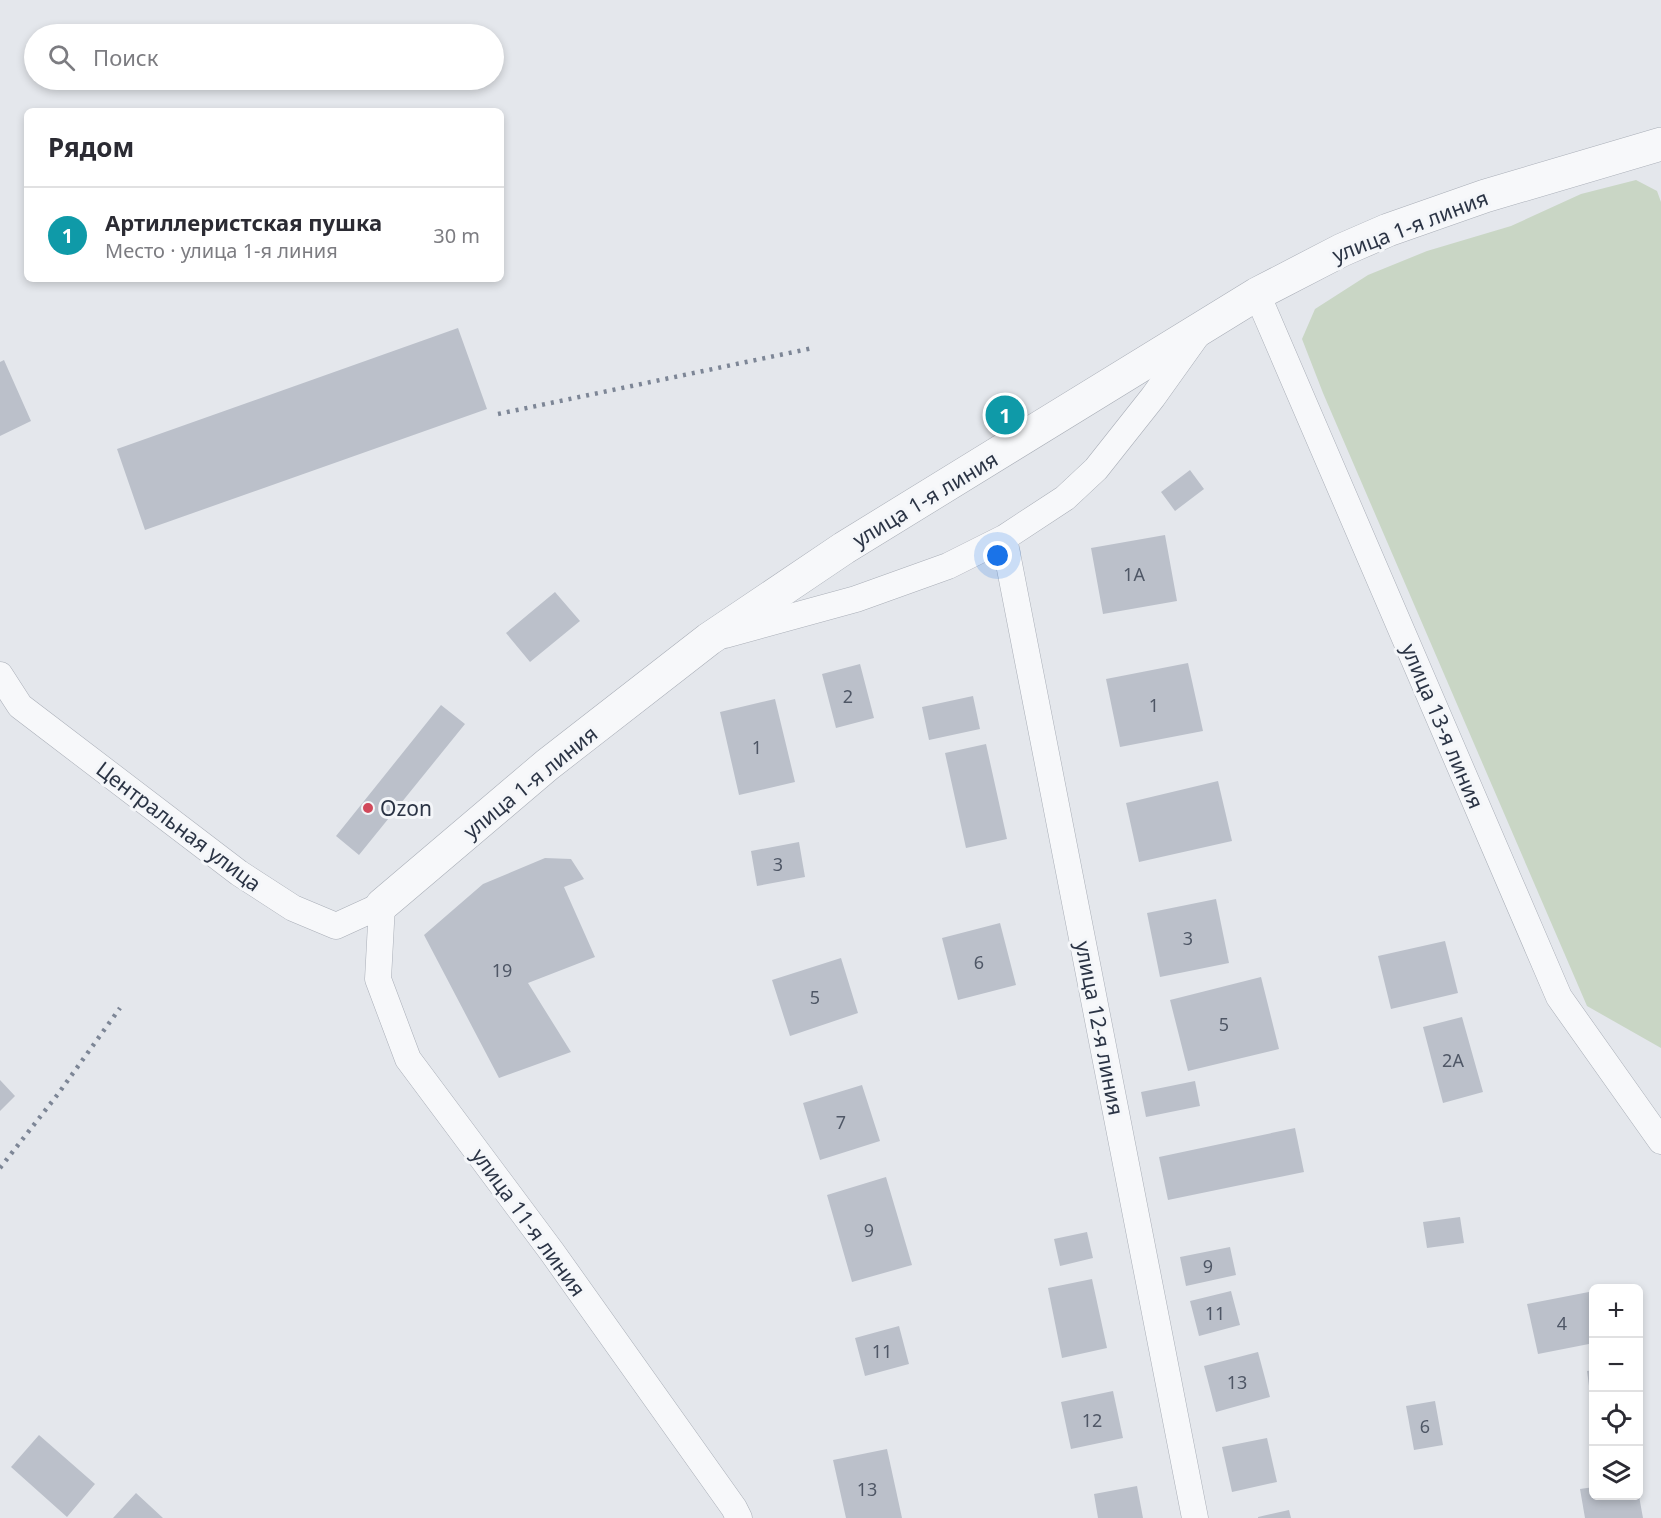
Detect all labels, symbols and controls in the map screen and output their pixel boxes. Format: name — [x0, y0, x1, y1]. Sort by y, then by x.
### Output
search box — [24, 24, 504, 90]
icon: search — [45, 41, 78, 74]
text: Поиск — [93, 42, 158, 72]
text: Рядом — [48, 129, 134, 165]
street label: улица 1-я линия — [1328, 183, 1492, 269]
text: Артиллеристская пушка — [105, 207, 382, 237]
text: 1 — [62, 222, 73, 249]
text: 30 m — [433, 222, 480, 249]
text: Место · улица 1-я линия — [105, 237, 338, 264]
pin: 1 — [986, 392, 1024, 438]
street label: улица 1-я линия — [847, 445, 1003, 553]
your location — [983, 541, 1012, 570]
house number: 1А — [1123, 562, 1145, 586]
street label: улица 13-я линия — [1396, 639, 1490, 813]
house number: 2 — [843, 684, 853, 708]
house number: 1 — [1149, 693, 1159, 717]
street label: улица 1-я линия — [457, 719, 603, 845]
house number: 1 — [752, 735, 762, 759]
street label: Центральная улица — [91, 755, 267, 897]
place label: Ozon — [380, 794, 432, 822]
marker: Ozon — [361, 801, 375, 815]
house number: 3 — [773, 852, 783, 876]
house number: 3 — [1183, 926, 1193, 950]
street label: улица 12-я линия — [1069, 939, 1131, 1117]
house number: 6 — [974, 950, 984, 974]
house number: 19 — [492, 958, 512, 982]
house number: 5 — [810, 985, 820, 1009]
house number: 5 — [1219, 1012, 1229, 1036]
house number: 2А — [1442, 1048, 1464, 1072]
house number: 7 — [836, 1110, 846, 1134]
street label: улица 11-я линия — [466, 1142, 592, 1302]
house number: 9 — [864, 1218, 874, 1242]
house number: 9 — [1203, 1254, 1213, 1278]
map controls — [1589, 1284, 1643, 1500]
button: + — [1589, 1284, 1643, 1338]
house number: 11 — [1205, 1301, 1225, 1325]
house number: 4 — [1557, 1311, 1567, 1335]
button: − — [1589, 1338, 1643, 1392]
house number: 11 — [872, 1339, 892, 1363]
house number: 13 — [1227, 1370, 1247, 1394]
button: locate — [1589, 1392, 1643, 1446]
house number: 12 — [1082, 1408, 1102, 1432]
house number: 6 — [1420, 1414, 1430, 1438]
button: layers — [1589, 1446, 1643, 1500]
house number: 13 — [857, 1477, 877, 1501]

